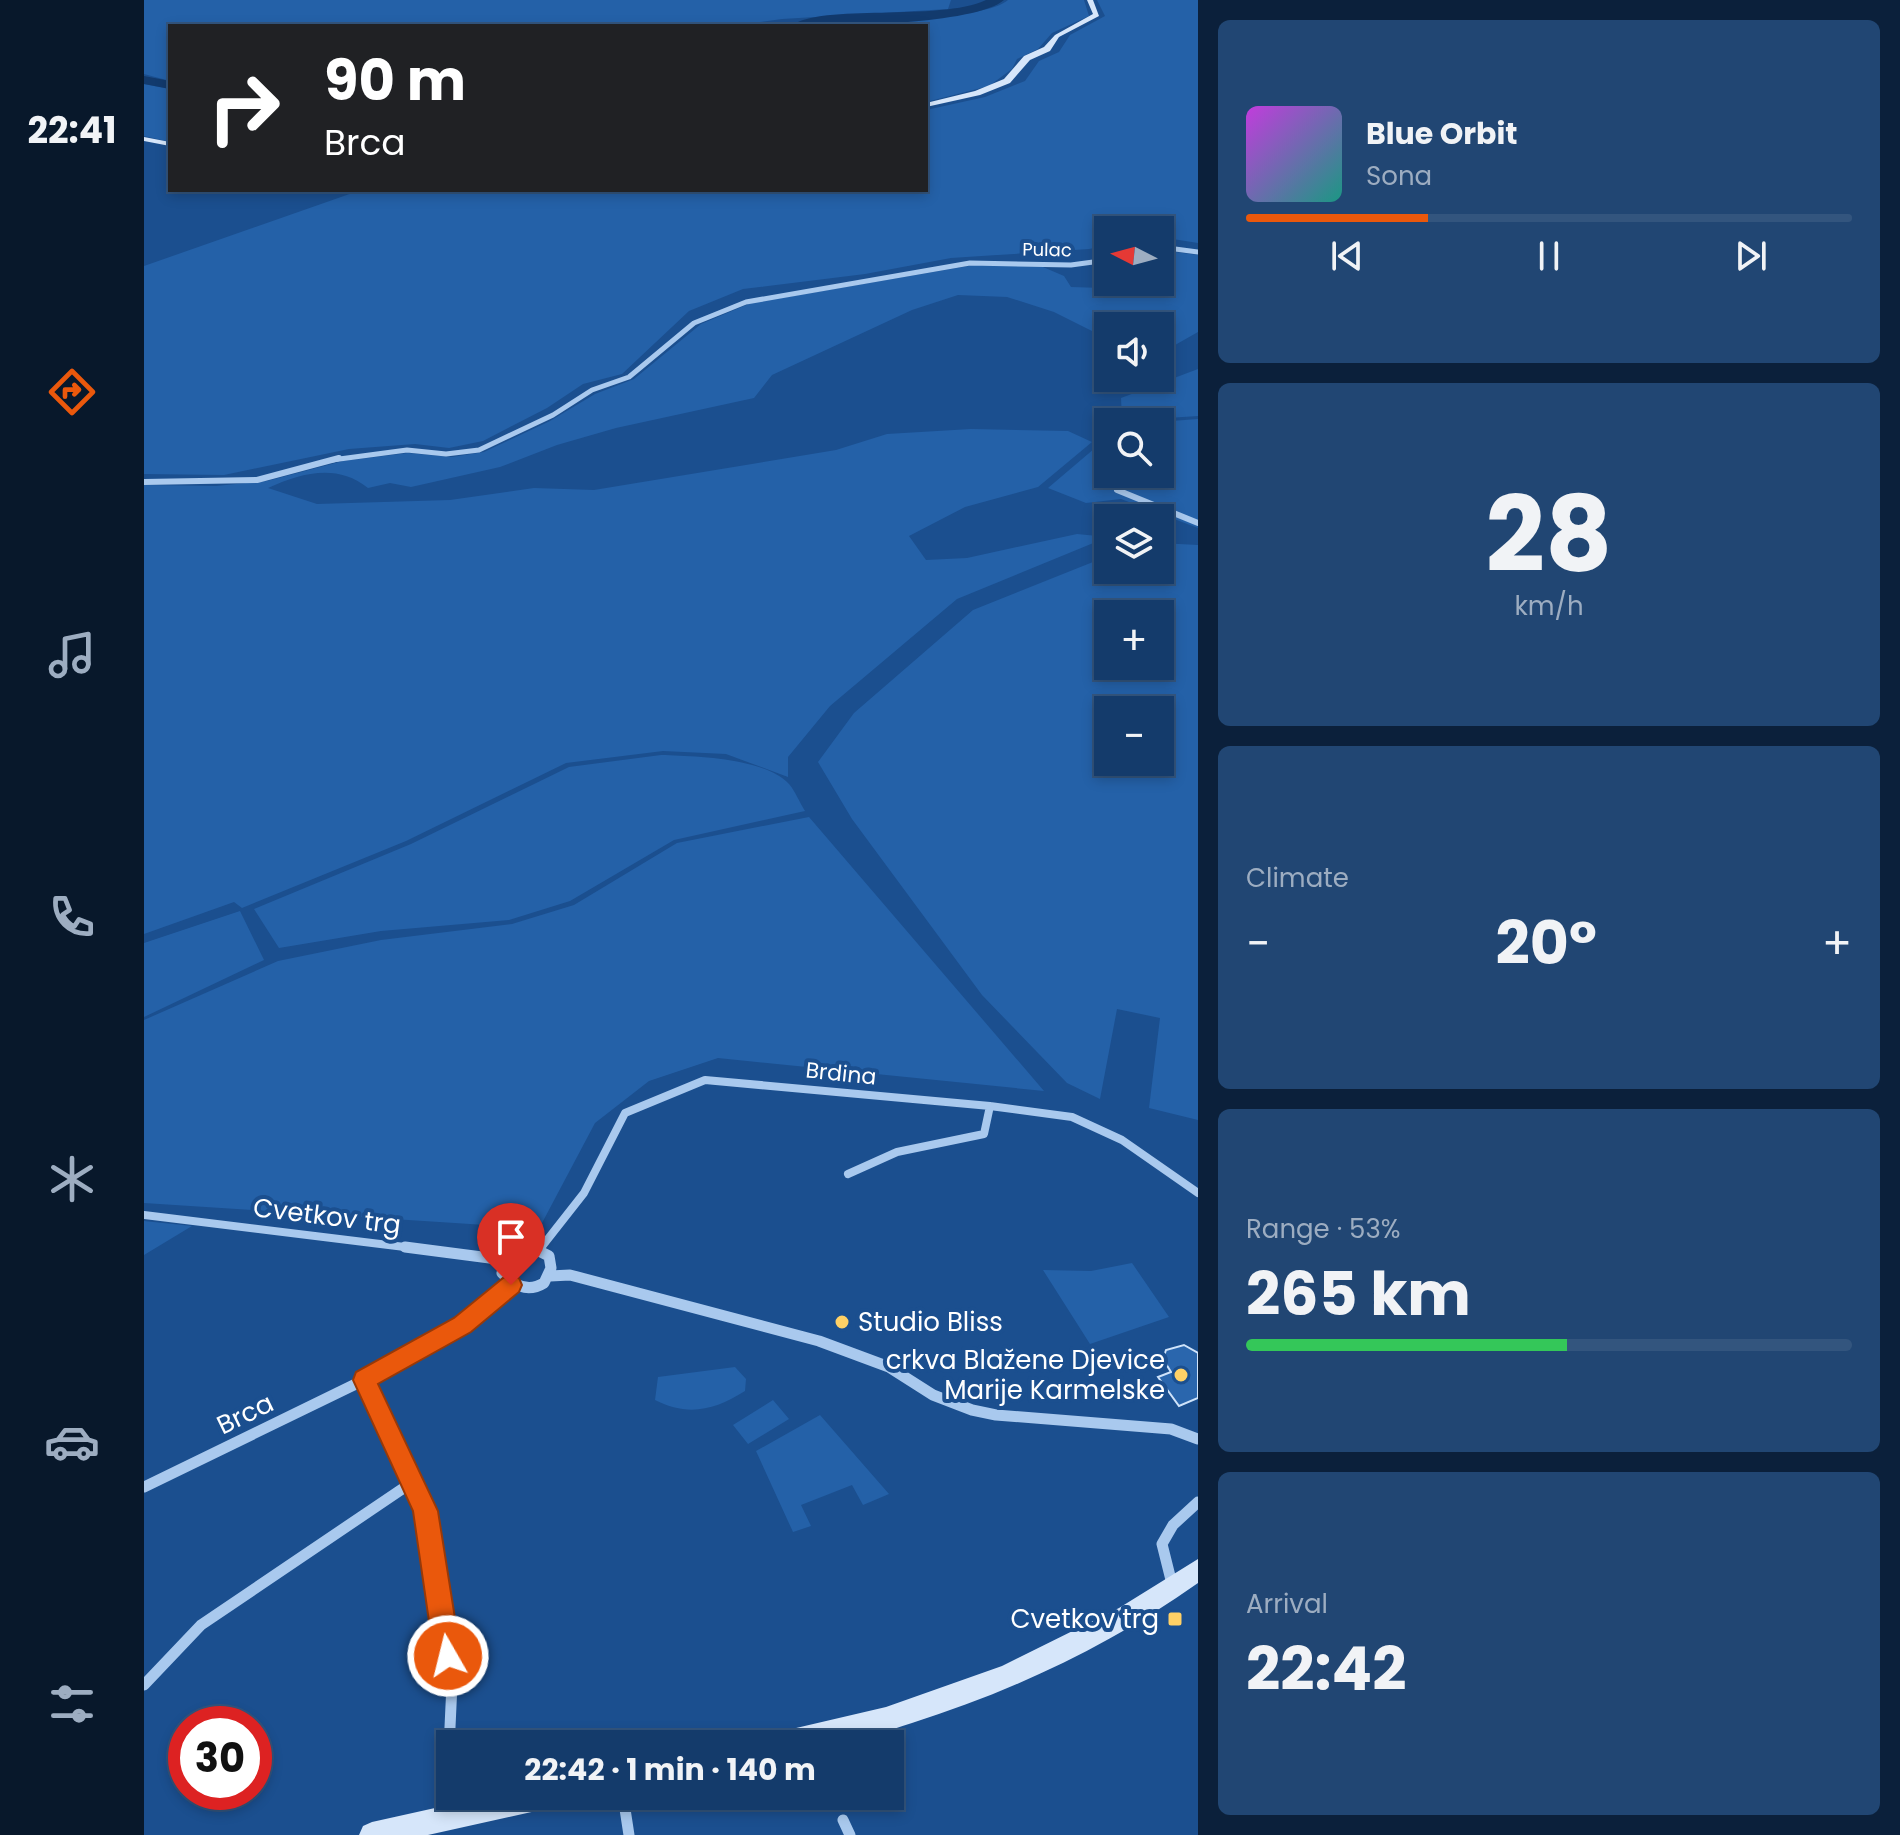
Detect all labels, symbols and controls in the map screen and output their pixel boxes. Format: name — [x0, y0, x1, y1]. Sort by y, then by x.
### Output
text: 90 m — [324, 41, 466, 120]
icon: right — [192, 56, 296, 160]
text: 22:41 — [27, 105, 117, 156]
text: Blue Orbit — [1366, 112, 1518, 155]
text: Brca — [324, 117, 406, 168]
text: Sona — [1366, 158, 1432, 194]
north arrow — [1094, 216, 1174, 296]
map controls — [1094, 216, 1174, 776]
icon: previous — [1325, 234, 1369, 278]
icon: pause — [1527, 234, 1571, 278]
icon: next — [1729, 234, 1773, 278]
street label: Pulac — [1022, 237, 1072, 262]
button: sound — [1094, 312, 1174, 392]
icon: directions — [44, 364, 100, 420]
button: search — [1094, 408, 1174, 488]
text: 28 — [1486, 462, 1612, 607]
button: layers — [1094, 504, 1174, 584]
text: km/h — [1514, 588, 1584, 624]
button: + — [1094, 600, 1174, 680]
icon: music — [44, 627, 100, 683]
button: − — [1094, 696, 1174, 776]
text: Climate — [1246, 860, 1349, 896]
icon: phone — [44, 889, 100, 945]
text: 20° — [1496, 901, 1597, 985]
text: − — [1246, 913, 1270, 974]
text: + — [1822, 913, 1852, 974]
street label: Brdina — [804, 1054, 878, 1093]
icon: climate — [44, 1151, 100, 1207]
street label: Cvetkov trg — [251, 1189, 403, 1243]
pin — [477, 1203, 545, 1285]
text: Range · 53% — [1246, 1211, 1401, 1247]
icon: arrive — [489, 1215, 533, 1259]
text: 265 km — [1246, 1252, 1471, 1336]
place label: Studio Bliss — [858, 1304, 1003, 1340]
marker: Studio Bliss — [833, 1313, 851, 1331]
place label: crkva Blažene Djevice Marije Karmelske — [886, 1342, 1165, 1408]
marker: crkva Blažene Djevice Marije Karmelske — [1172, 1366, 1190, 1384]
street label: Brca — [211, 1385, 279, 1443]
icon: car — [44, 1414, 100, 1470]
text: Arrival — [1246, 1586, 1328, 1622]
place label: Cvetkov trg — [1010, 1601, 1159, 1637]
marker: Cvetkov trg — [1166, 1610, 1184, 1628]
position arrow — [406, 1614, 490, 1698]
text: 22:42 — [1246, 1627, 1406, 1711]
icon: filters — [44, 1676, 100, 1732]
speed limit sign: 30 — [168, 1706, 272, 1810]
text: 22:42 · 1 min · 140 m — [524, 1748, 816, 1791]

